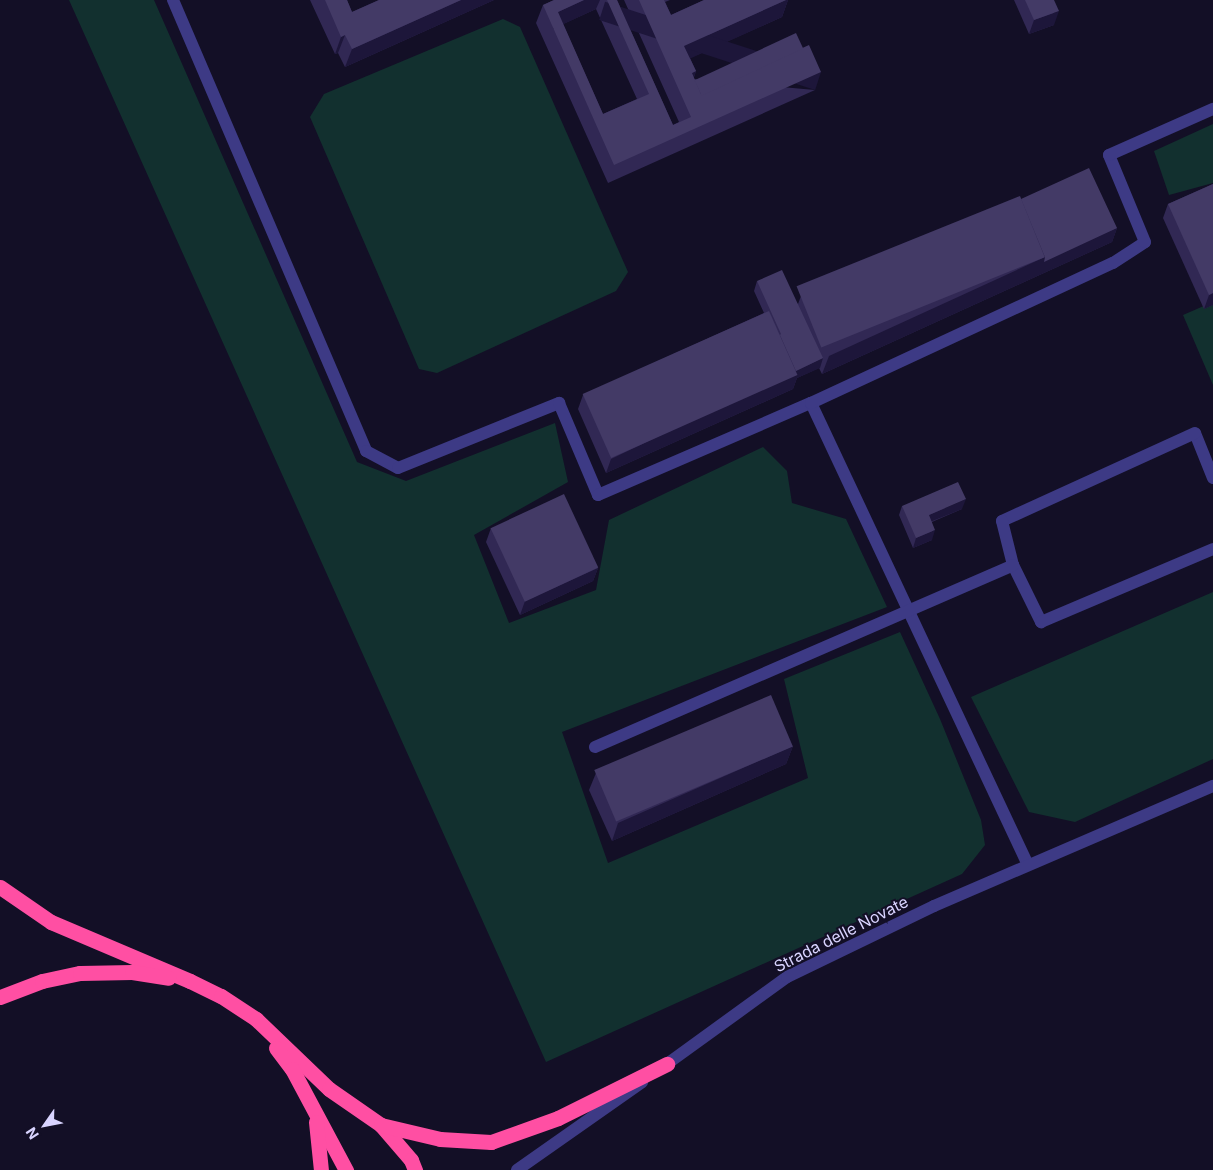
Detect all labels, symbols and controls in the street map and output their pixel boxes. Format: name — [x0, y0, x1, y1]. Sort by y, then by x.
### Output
street label: Strada delle Novate — [771, 892, 911, 976]
north arrow — [20, 1100, 70, 1150]
text: N — [22, 1124, 42, 1143]

